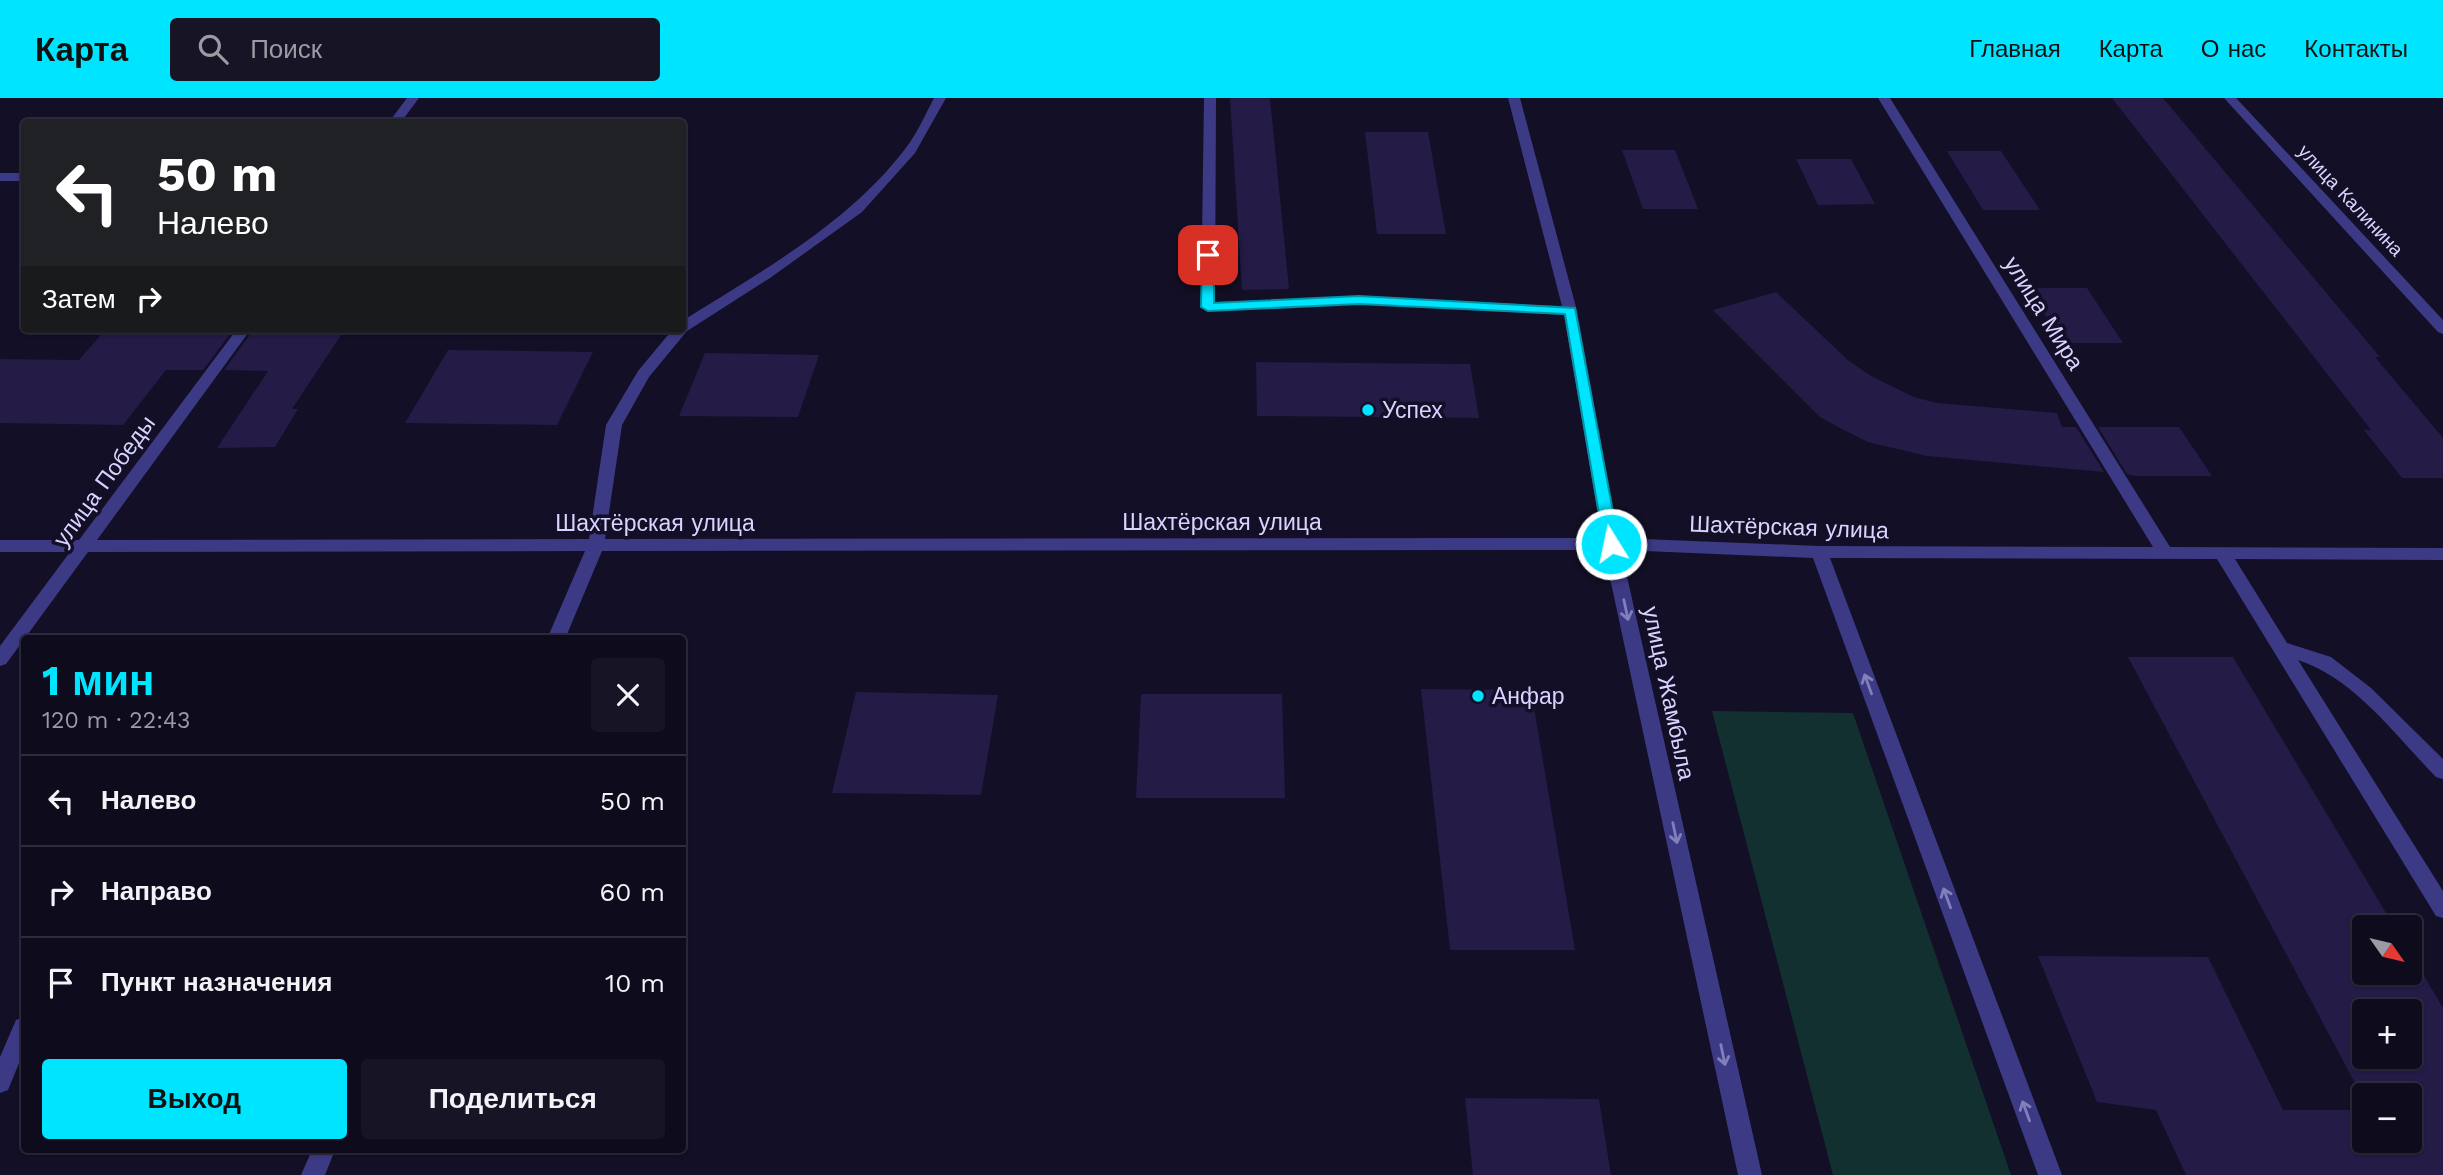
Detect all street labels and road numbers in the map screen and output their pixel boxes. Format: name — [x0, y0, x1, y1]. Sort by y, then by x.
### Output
street label: улица Калинина — [2293, 140, 2409, 261]
street label: улица Мира — [1998, 252, 2089, 375]
street label: улица Победы — [48, 410, 161, 552]
street label: Шахтёрская улица — [1122, 509, 1322, 536]
street label: Шахтёрская улица — [555, 510, 755, 537]
street label: Шахтёрская улица — [1689, 511, 1889, 544]
street label: улица Жамбыла — [1637, 604, 1700, 783]

